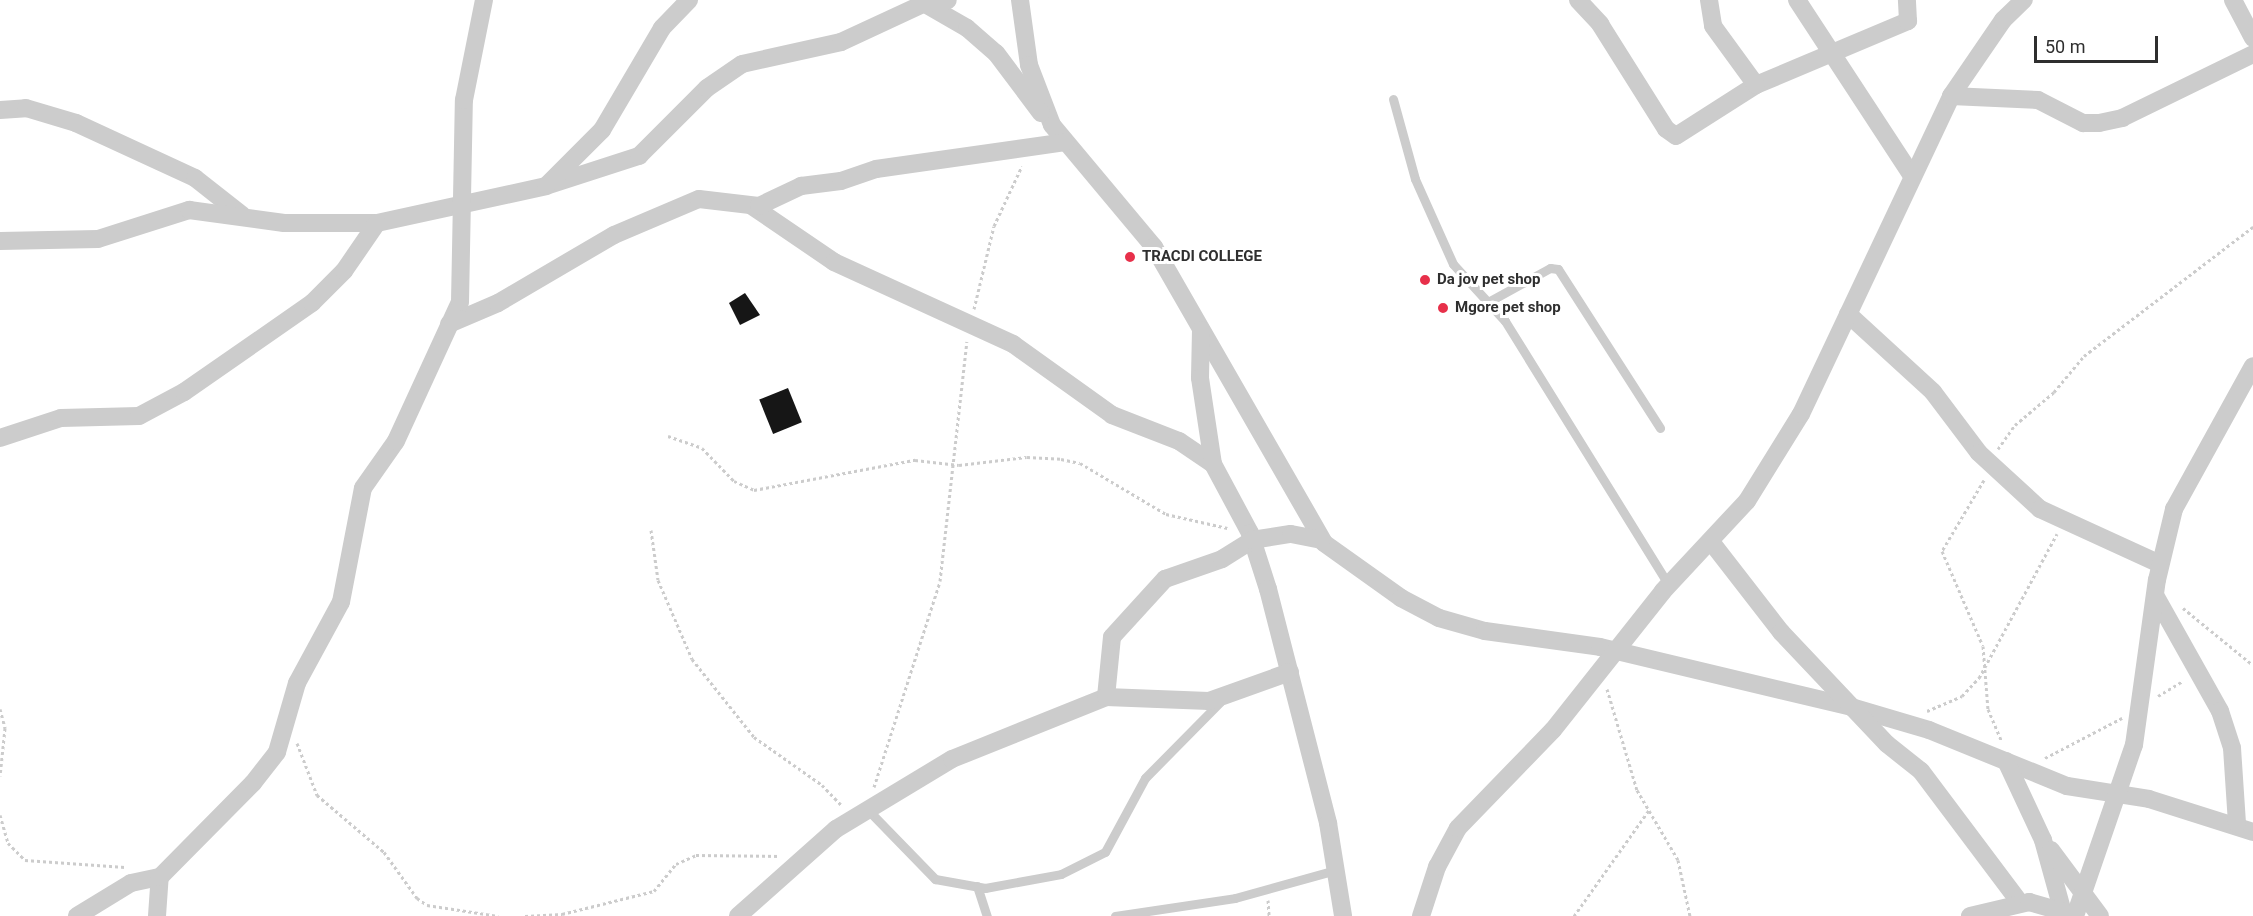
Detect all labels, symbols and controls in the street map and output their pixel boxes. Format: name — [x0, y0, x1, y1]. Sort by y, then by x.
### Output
scale bar — [2037, 24, 2162, 62]
text: 50 m — [2045, 36, 2085, 57]
place label: TRACDI COLLEGE — [1142, 248, 1262, 266]
marker: TRACDI COLLEGE — [1123, 250, 1137, 264]
place label: Da jov pet shop — [1437, 271, 1540, 289]
marker: Da jov pet shop — [1418, 273, 1432, 287]
place label: Mgore pet shop — [1455, 299, 1561, 317]
marker: Mgore pet shop — [1436, 301, 1450, 315]

